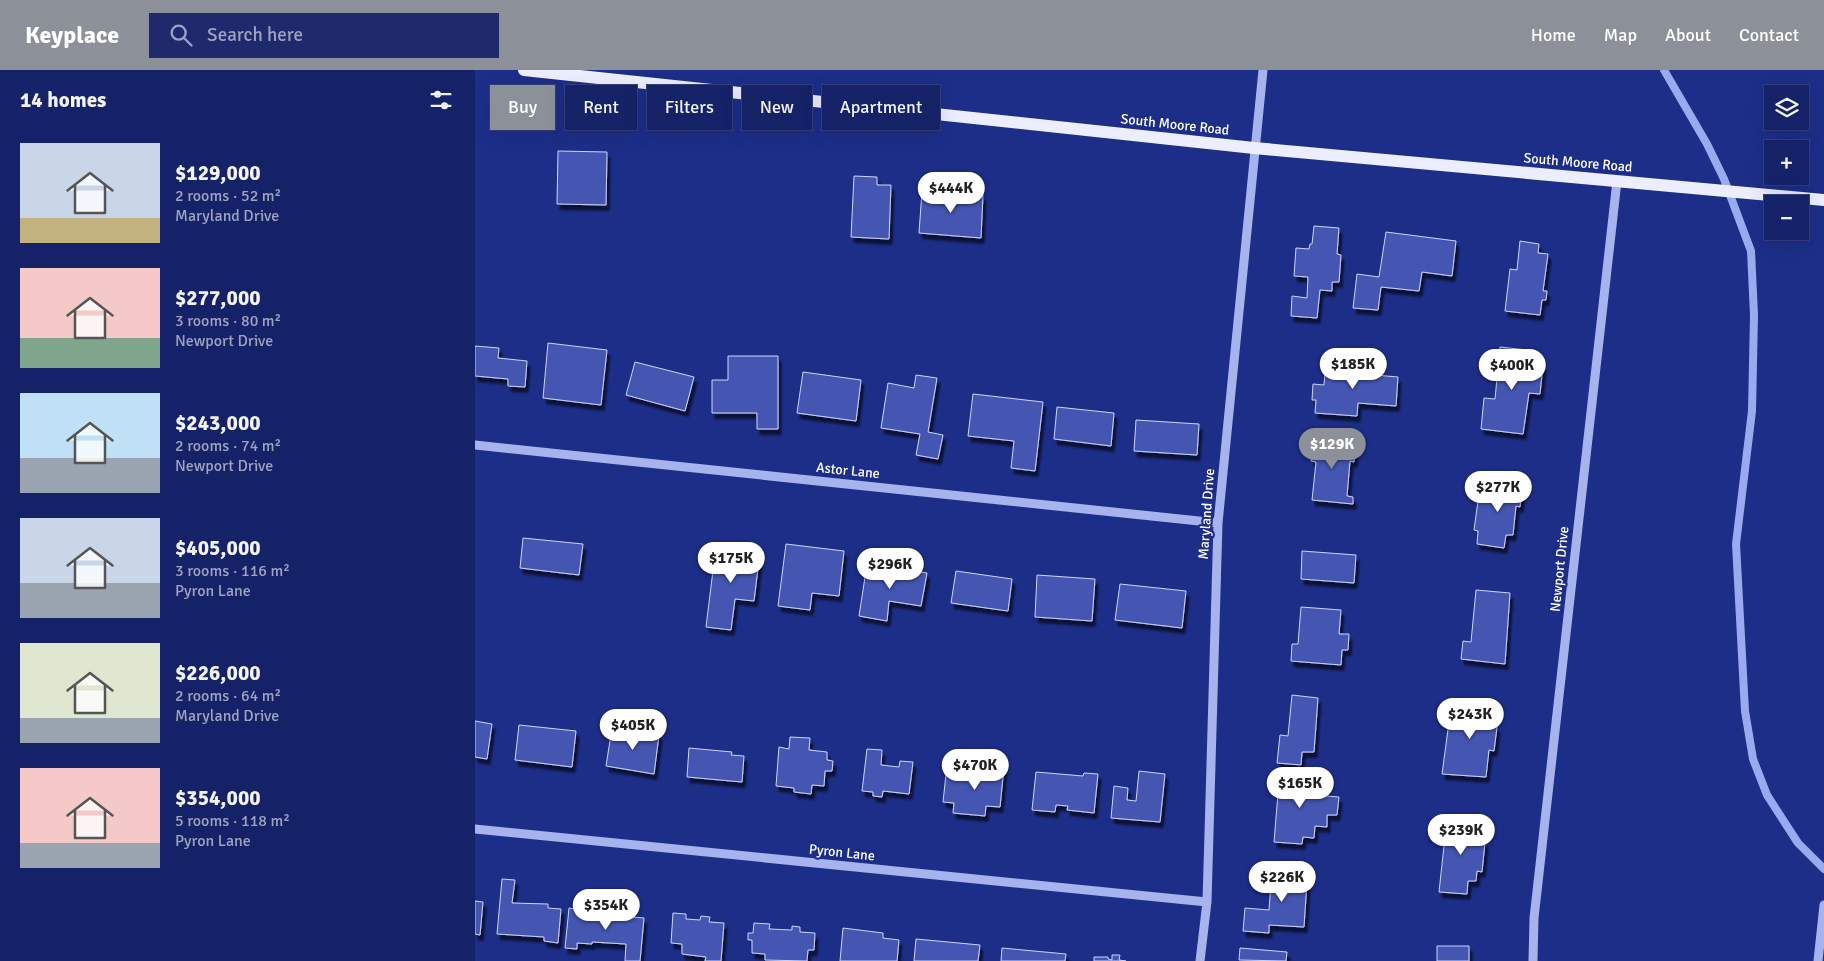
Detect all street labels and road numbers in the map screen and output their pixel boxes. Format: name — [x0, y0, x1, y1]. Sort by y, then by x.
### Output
street label: South Moore Road — [1120, 110, 1230, 139]
street label: South Moore Road — [1523, 149, 1633, 176]
street label: Astor Lane — [815, 459, 881, 482]
street label: Maryland Drive — [1195, 468, 1218, 560]
street label: Newport Drive — [1547, 525, 1572, 613]
street label: Pyron Lane — [808, 841, 876, 864]

